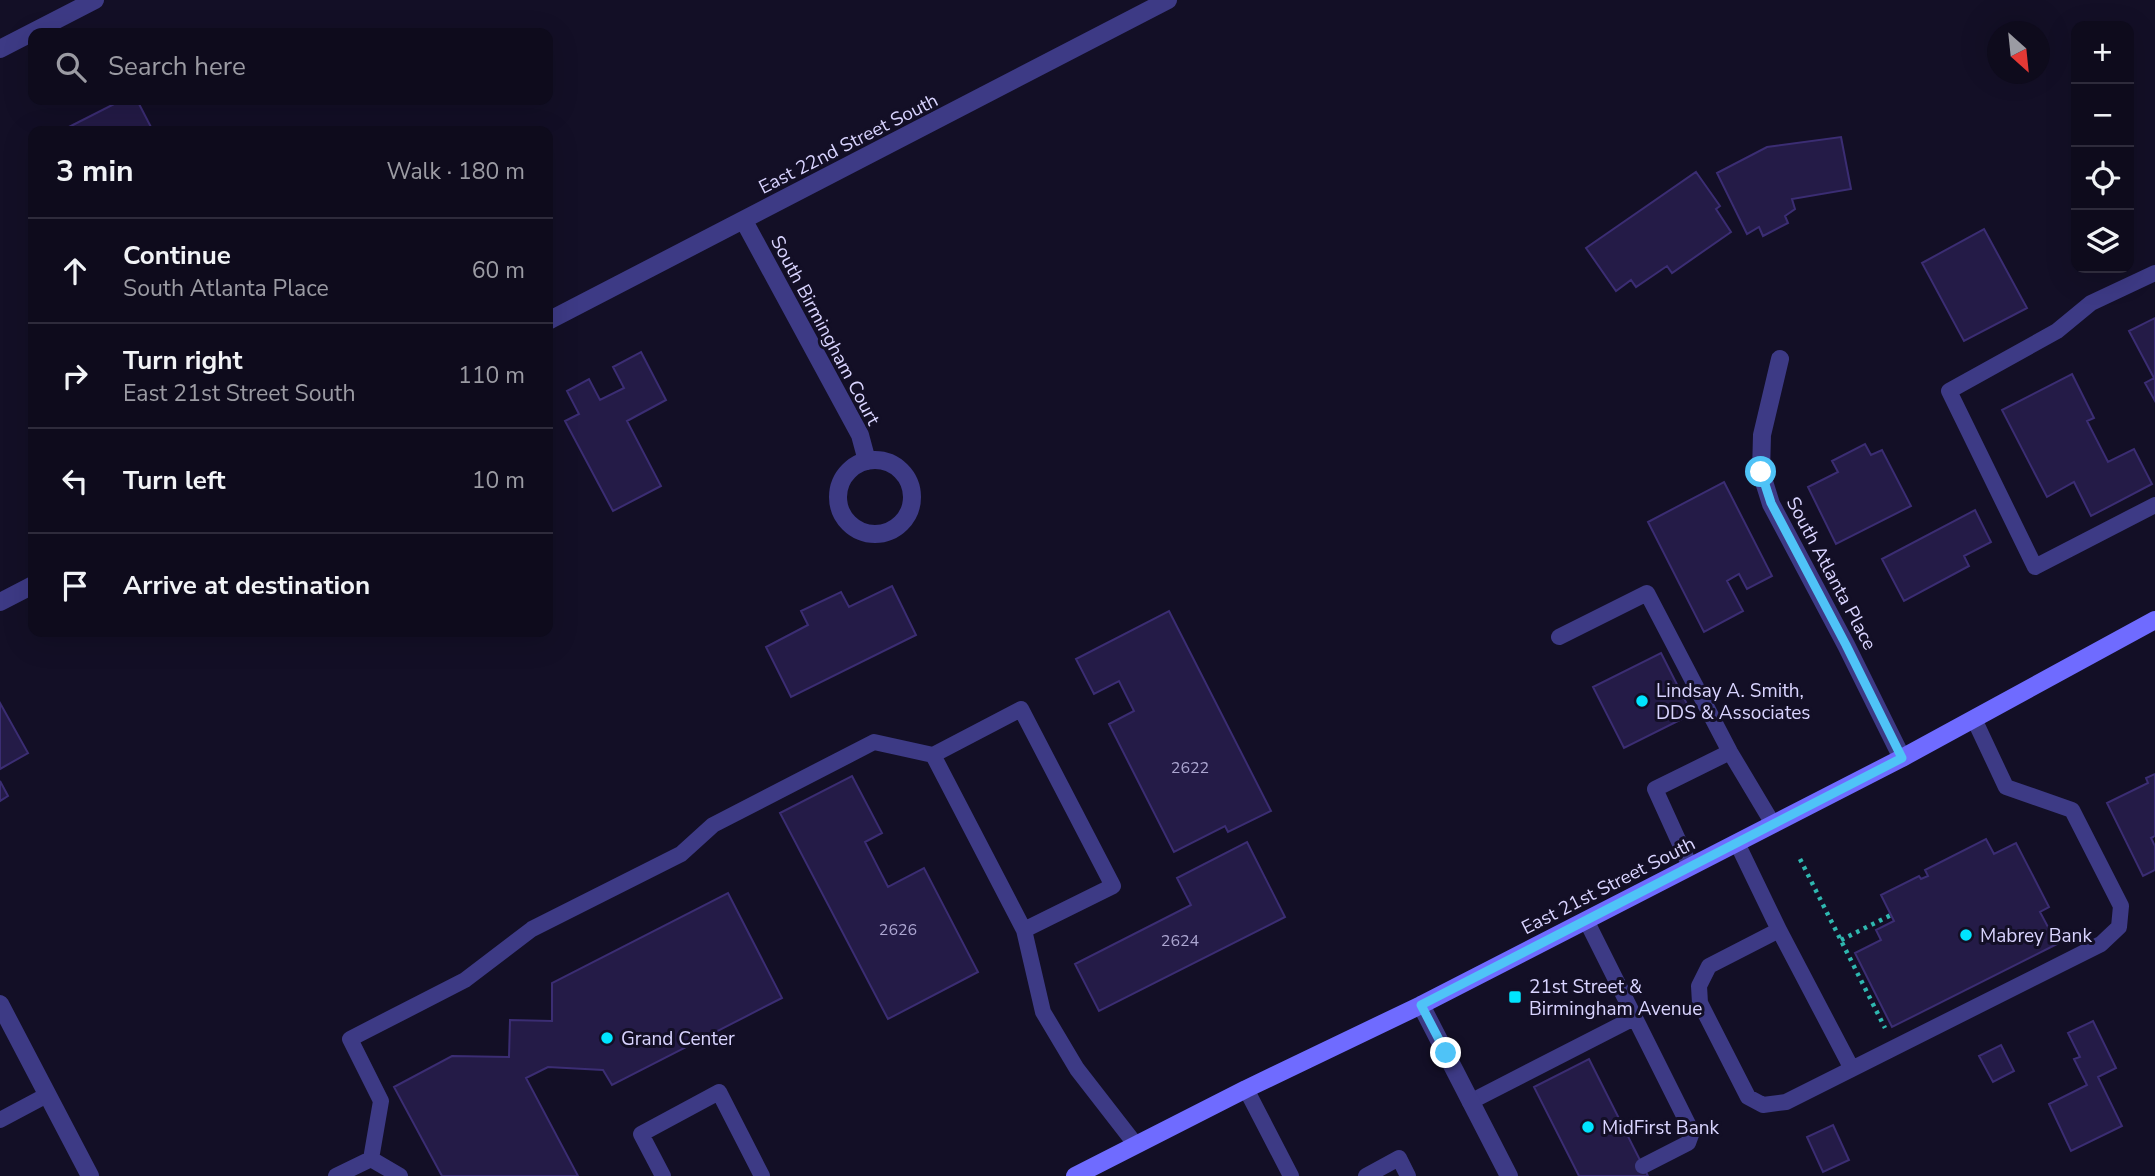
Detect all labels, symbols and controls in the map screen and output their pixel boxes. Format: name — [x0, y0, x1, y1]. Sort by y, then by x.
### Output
north arrow — [1987, 21, 2050, 84]
map controls — [2071, 21, 2134, 273]
button: + — [2071, 21, 2134, 84]
search box — [28, 28, 553, 105]
icon: search — [52, 48, 90, 86]
text: Search here — [108, 49, 246, 84]
button: − — [2071, 84, 2134, 147]
street label: East 22nd Street South — [754, 87, 943, 200]
button: locate — [2071, 147, 2134, 210]
text: 3 min — [56, 151, 134, 192]
text: Walk · 180 m — [386, 156, 525, 187]
button: layers — [2071, 210, 2134, 273]
street label: South Birmingham Court — [764, 231, 886, 430]
text: Continue — [123, 238, 231, 273]
icon: ahead — [56, 252, 94, 290]
text: 60 m — [472, 255, 525, 286]
text: South Atlanta Place — [123, 273, 329, 304]
text: Turn right — [123, 343, 242, 378]
icon: right — [56, 357, 94, 395]
text: 110 m — [458, 360, 525, 391]
text: East 21st Street South — [123, 378, 355, 409]
route start — [1745, 456, 1776, 487]
icon: left — [56, 462, 94, 500]
text: Turn left — [123, 463, 226, 498]
text: 10 m — [472, 465, 525, 496]
street label: South Atlanta Place — [1780, 492, 1883, 655]
icon: arrive — [56, 567, 94, 605]
text: Arrive at destination — [123, 568, 370, 603]
place label: Lindsay A. Smith, DDS & Associates — [1656, 678, 1810, 726]
marker: Lindsay A. Smith, DDS & Associates — [1634, 693, 1650, 709]
house number: 2622 — [1171, 757, 1209, 779]
street label: East 21st Street South — [1517, 831, 1700, 941]
house number: 2626 — [879, 919, 917, 941]
place label: Mabrey Bank — [1980, 923, 2092, 949]
marker: Mabrey Bank — [1958, 927, 1974, 943]
house number: 2624 — [1161, 930, 1200, 952]
place label: 21st Street & Birmingham Avenue — [1529, 974, 1702, 1022]
marker: 21st Street & Birmingham Avenue — [1507, 989, 1523, 1005]
place label: Grand Center — [621, 1026, 735, 1052]
marker: Grand Center — [599, 1030, 615, 1046]
route end — [1430, 1037, 1461, 1068]
place label: MidFirst Bank — [1602, 1115, 1720, 1141]
marker: MidFirst Bank — [1580, 1119, 1596, 1135]

